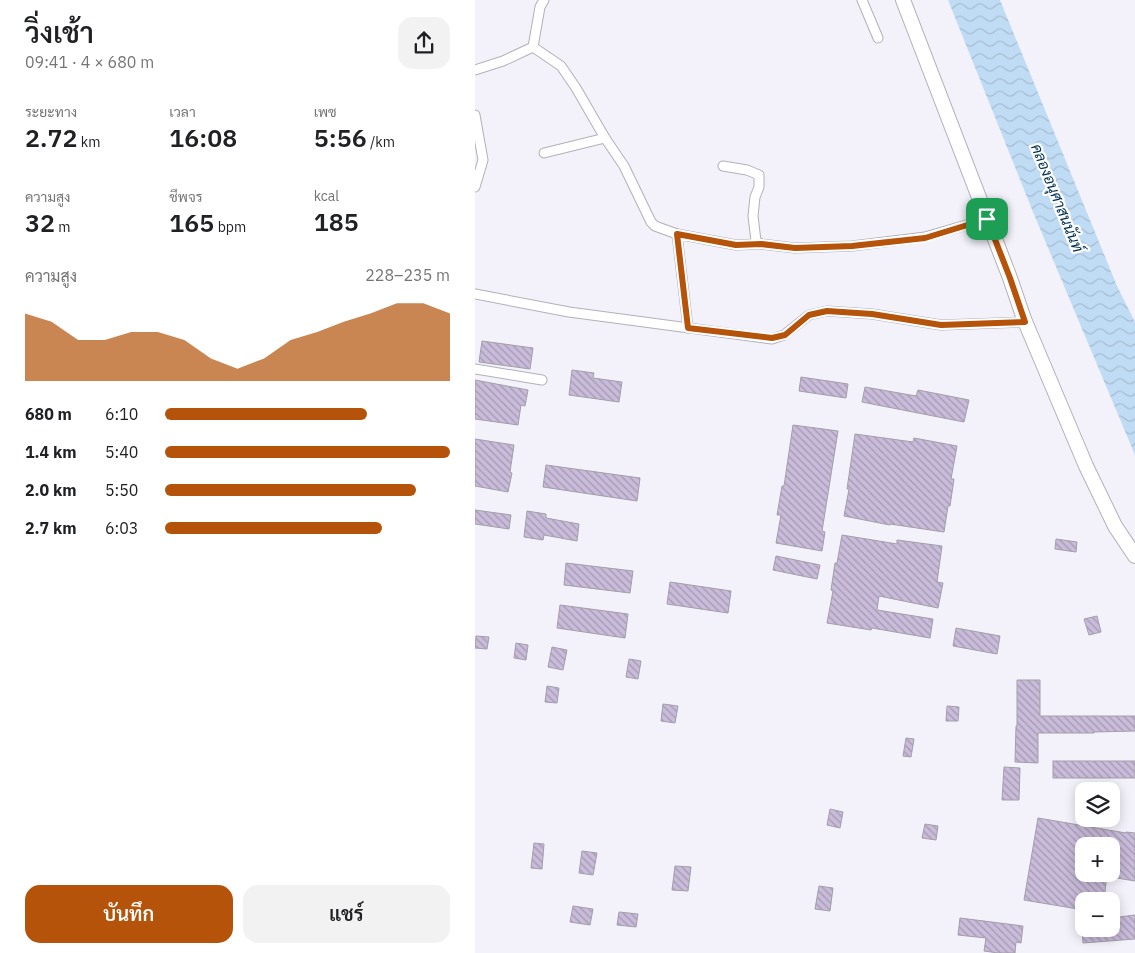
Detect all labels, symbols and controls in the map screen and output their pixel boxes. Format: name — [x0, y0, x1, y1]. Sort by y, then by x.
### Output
text: วิ่งเช้า — [25, 14, 94, 51]
button: share — [398, 17, 450, 69]
text: 09:41 · 4 × 680 m — [25, 52, 154, 72]
text: ระยะทาง — [25, 103, 77, 121]
text: เวลา — [169, 103, 196, 121]
text: เพซ — [314, 103, 337, 121]
text: 2.72 — [25, 121, 77, 154]
text: 16:08 — [169, 121, 237, 154]
text: 5:56 — [314, 121, 367, 154]
text: km — [77, 133, 100, 151]
text: /km — [367, 133, 395, 151]
water label: คลองอนุศาสนนันท์ — [1025, 141, 1089, 257]
text: kcal — [314, 187, 339, 205]
text: ความสูง — [25, 188, 70, 206]
text: ชีพจร — [169, 188, 202, 206]
pin — [966, 198, 1008, 240]
text: 185 — [314, 205, 359, 238]
icon: arrive — [973, 205, 1001, 233]
text: 32 — [25, 206, 55, 239]
text: 165 — [169, 206, 214, 239]
text: m — [55, 218, 71, 236]
text: bpm — [214, 218, 246, 236]
text: 228–235 m — [365, 265, 450, 285]
text: ความสูง — [25, 266, 77, 286]
text: 680 m — [25, 404, 72, 424]
text: 6:10 — [105, 404, 138, 424]
text: 1.4 km — [25, 442, 76, 462]
text: 5:40 — [105, 442, 138, 462]
text: 2.0 km — [25, 480, 76, 500]
text: 5:50 — [105, 480, 138, 500]
text: 2.7 km — [25, 518, 76, 538]
text: 6:03 — [105, 518, 138, 538]
map controls — [1075, 782, 1120, 937]
button: layers — [1075, 782, 1120, 827]
button: + — [1075, 837, 1120, 882]
button: บันทึก — [25, 885, 233, 943]
button: แชร์ — [243, 885, 450, 943]
button: − — [1075, 892, 1120, 937]

